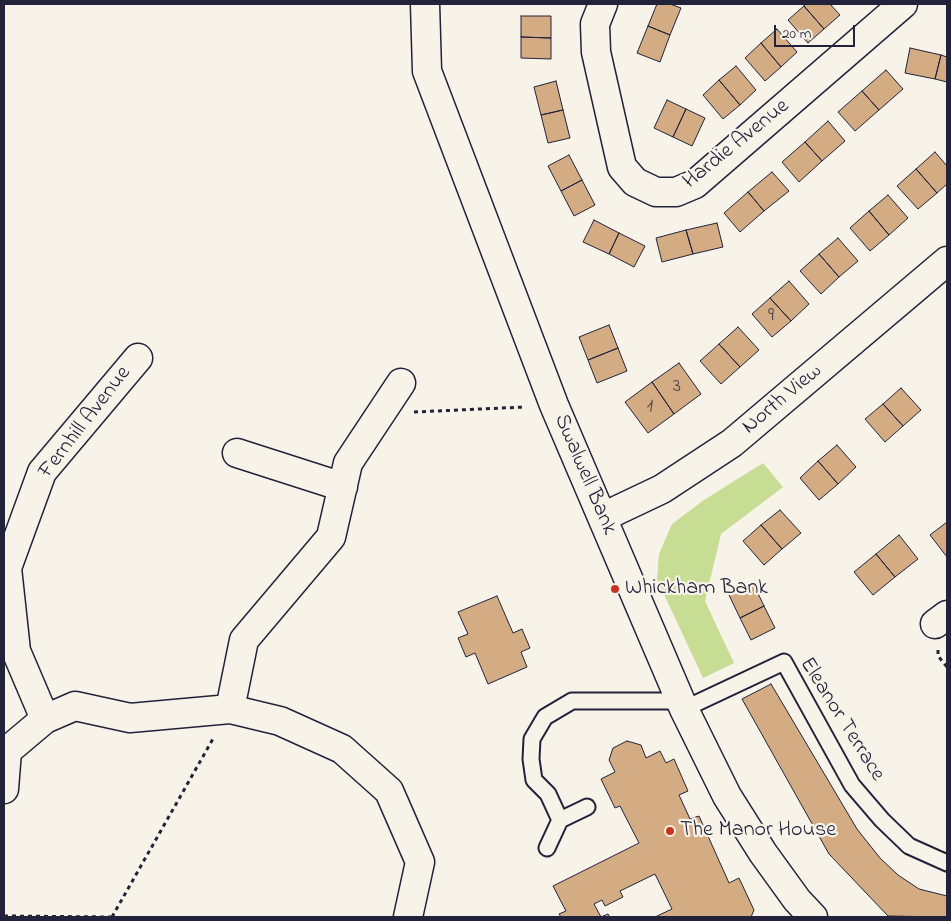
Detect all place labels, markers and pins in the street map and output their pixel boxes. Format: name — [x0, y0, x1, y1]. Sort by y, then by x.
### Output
place label: Whickham Bank — [625, 576, 768, 602]
marker: Whickham Bank — [609, 583, 621, 595]
place label: The Manor House — [680, 818, 836, 844]
marker: The Manor House — [664, 825, 676, 837]

